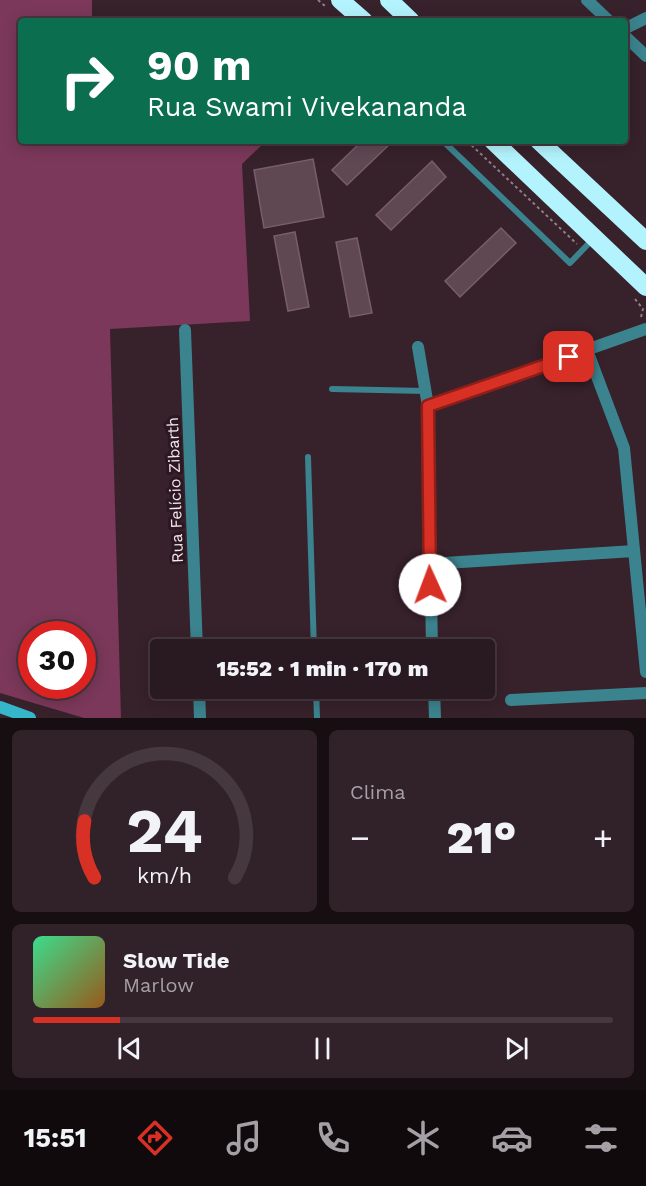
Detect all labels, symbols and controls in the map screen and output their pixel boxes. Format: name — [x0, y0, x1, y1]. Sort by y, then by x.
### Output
text: 90 m — [147, 41, 251, 90]
icon: right — [48, 42, 126, 120]
text: Rua Swami Vivekananda — [147, 91, 467, 123]
pin — [543, 331, 594, 382]
icon: arrive — [552, 340, 585, 373]
street label: Rua Felício Zibarth — [163, 417, 187, 563]
position arrow — [398, 553, 462, 617]
speed limit sign: 30 — [18, 621, 96, 699]
text: 15:52 · 1 min · 170 m — [217, 656, 428, 681]
text: Clima — [350, 780, 406, 804]
text: 24 — [126, 794, 203, 867]
text: 21° — [447, 811, 516, 864]
text: − — [350, 818, 370, 857]
text: + — [593, 818, 613, 857]
text: km/h — [137, 863, 192, 888]
text: Slow Tide — [123, 948, 230, 973]
text: Marlow — [123, 973, 194, 997]
icon: previous — [113, 1032, 146, 1065]
icon: pause — [306, 1032, 339, 1065]
icon: next — [500, 1032, 533, 1065]
icon: directions — [134, 1117, 176, 1159]
icon: music — [223, 1117, 265, 1159]
icon: phone — [312, 1117, 354, 1159]
icon: climate — [402, 1117, 444, 1159]
icon: car — [491, 1117, 533, 1159]
icon: filters — [580, 1117, 622, 1159]
text: 15:51 — [24, 1122, 87, 1154]

